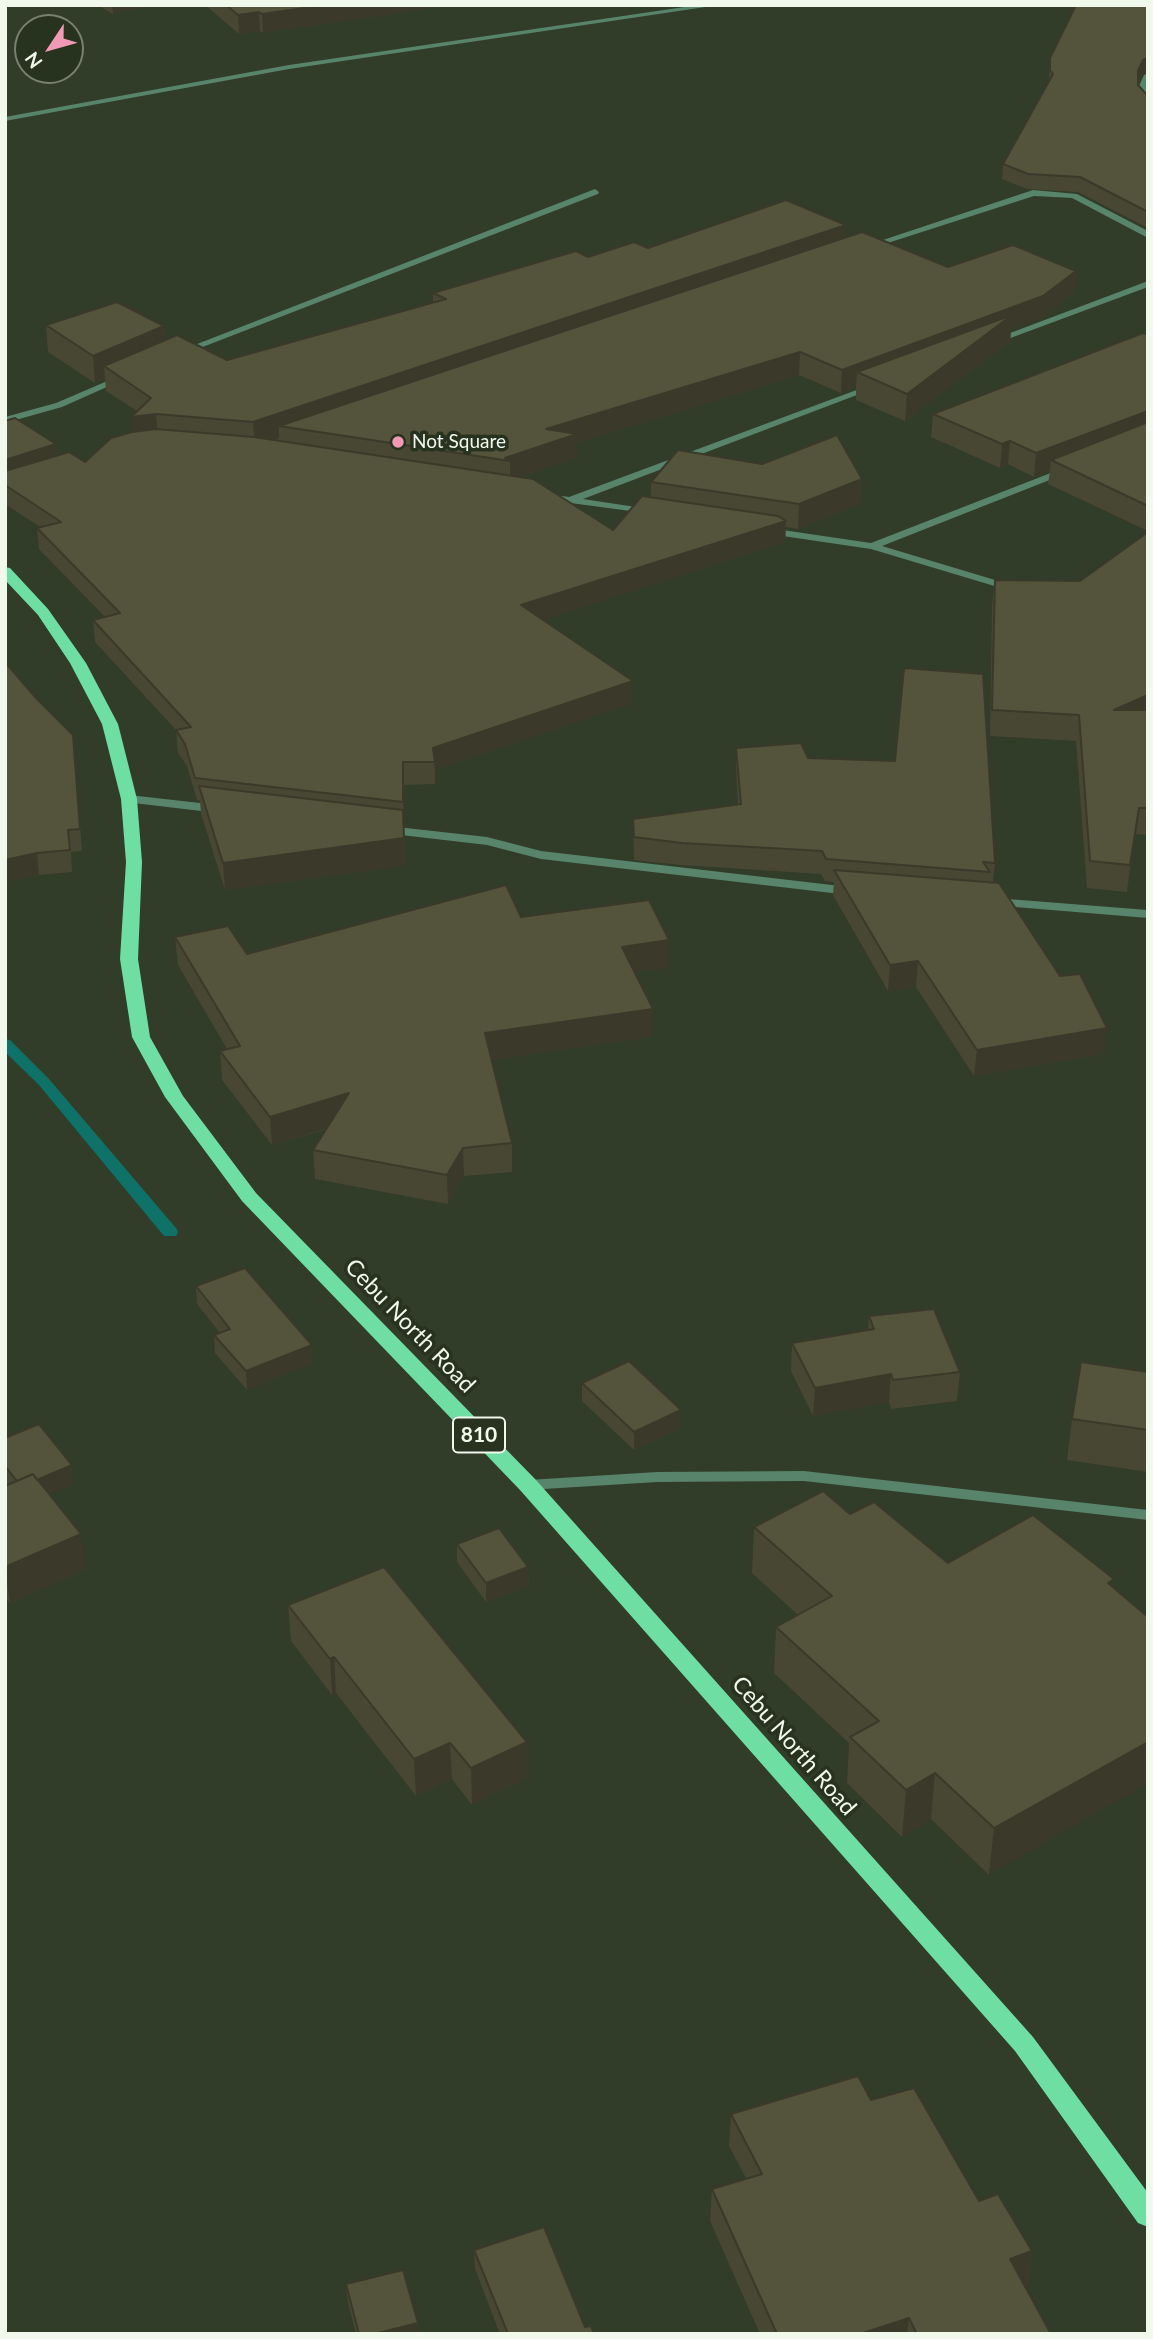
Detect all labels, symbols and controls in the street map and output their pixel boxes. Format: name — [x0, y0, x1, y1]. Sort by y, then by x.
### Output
north arrow — [14, 14, 84, 84]
text: N — [20, 48, 47, 73]
place label: Not Square — [412, 431, 506, 453]
marker: Not Square — [390, 434, 406, 450]
street label: Cebu North Road — [339, 1253, 481, 1399]
road number: 810 — [453, 1418, 505, 1452]
street label: Cebu North Road — [726, 1671, 862, 1821]

